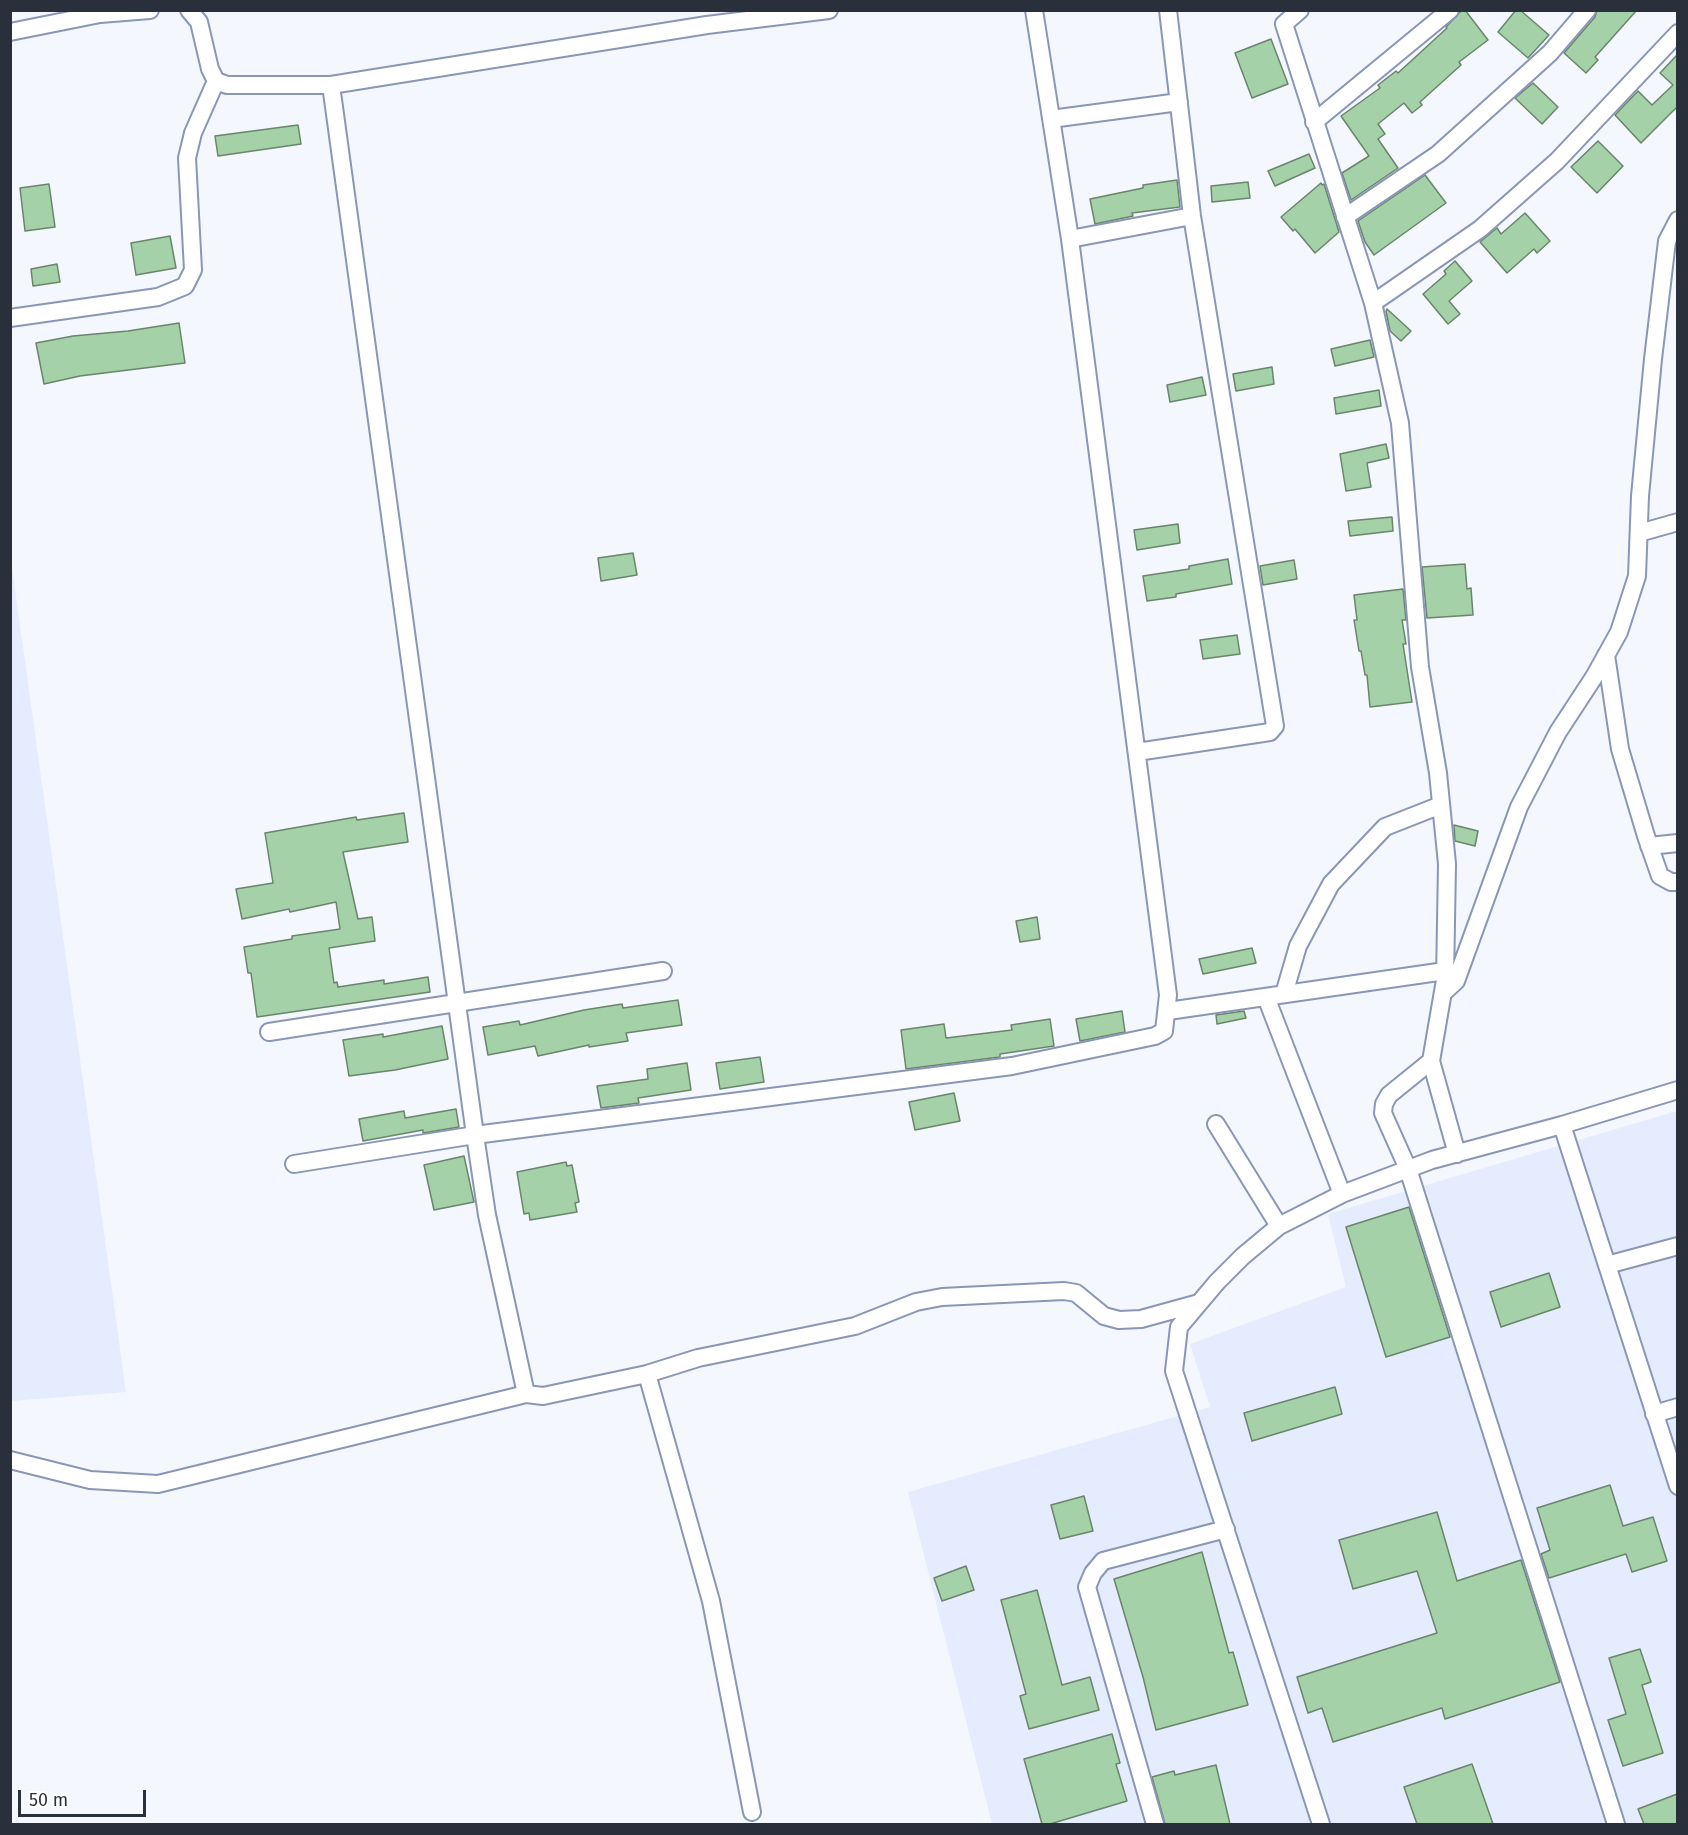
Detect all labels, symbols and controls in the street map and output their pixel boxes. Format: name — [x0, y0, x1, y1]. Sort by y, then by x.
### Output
scale bar — [21, 1778, 148, 1816]
text: 50 m — [29, 1789, 68, 1811]

